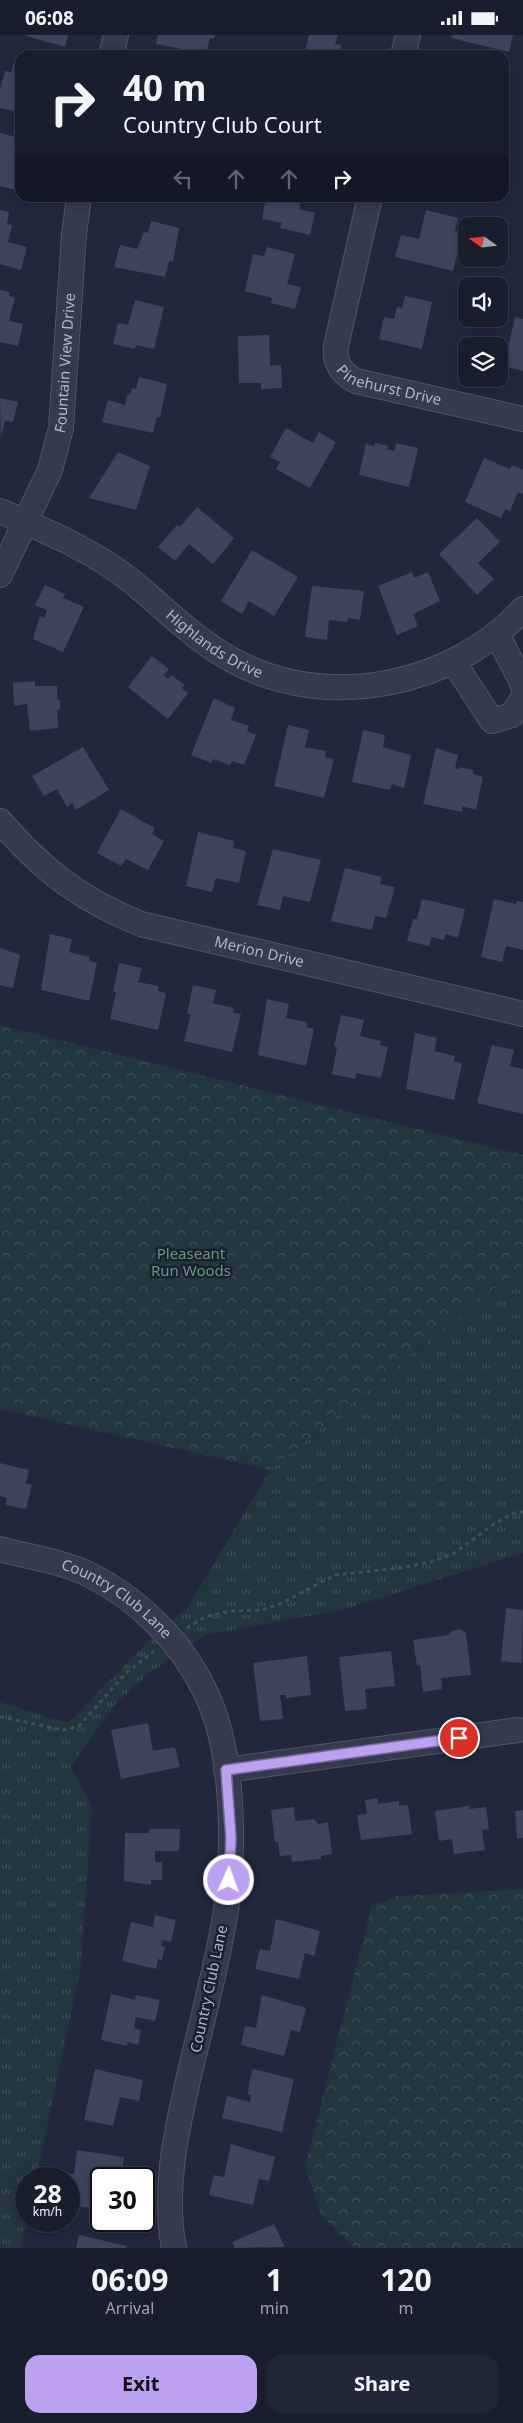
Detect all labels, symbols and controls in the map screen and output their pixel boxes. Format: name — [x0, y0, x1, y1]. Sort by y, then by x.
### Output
text: 06:08 — [25, 5, 74, 31]
text: 40 m — [123, 64, 206, 111]
icon: right — [40, 70, 105, 135]
text: Country Club Court — [123, 109, 322, 139]
icon: left — [169, 165, 197, 193]
icon: ahead — [222, 165, 250, 193]
icon: ahead — [275, 165, 303, 193]
icon: right — [328, 165, 356, 193]
north arrow — [458, 217, 508, 267]
map controls — [458, 217, 508, 387]
button: sound — [458, 277, 508, 327]
street label: Fountain View Drive — [49, 292, 79, 435]
button: layers — [458, 337, 508, 387]
street label: Pinehurst Drive — [332, 360, 444, 409]
street label: Highlands Drive — [162, 604, 266, 682]
street label: Merion Drive — [213, 931, 306, 971]
park label: Pleaseant Run Woods — [151, 1243, 231, 1280]
street label: Country Club Lane — [59, 1554, 177, 1642]
pin — [438, 1717, 480, 1759]
icon: arrive — [445, 1724, 473, 1752]
position arrow — [202, 1853, 254, 1905]
street label: Country Club Lane — [185, 1923, 231, 2054]
speed limit sign: 30 — [90, 2167, 155, 2232]
text: 28 — [33, 2176, 62, 2210]
text: km/h — [33, 2203, 62, 2220]
text: 06:09 — [91, 2259, 168, 2300]
text: 1 — [266, 2259, 283, 2300]
text: 120 — [380, 2259, 432, 2300]
text: Arrival — [105, 2297, 154, 2319]
text: min — [260, 2297, 289, 2319]
text: m — [398, 2297, 413, 2319]
button: Exit — [25, 2355, 257, 2413]
button: Share — [267, 2355, 498, 2413]

